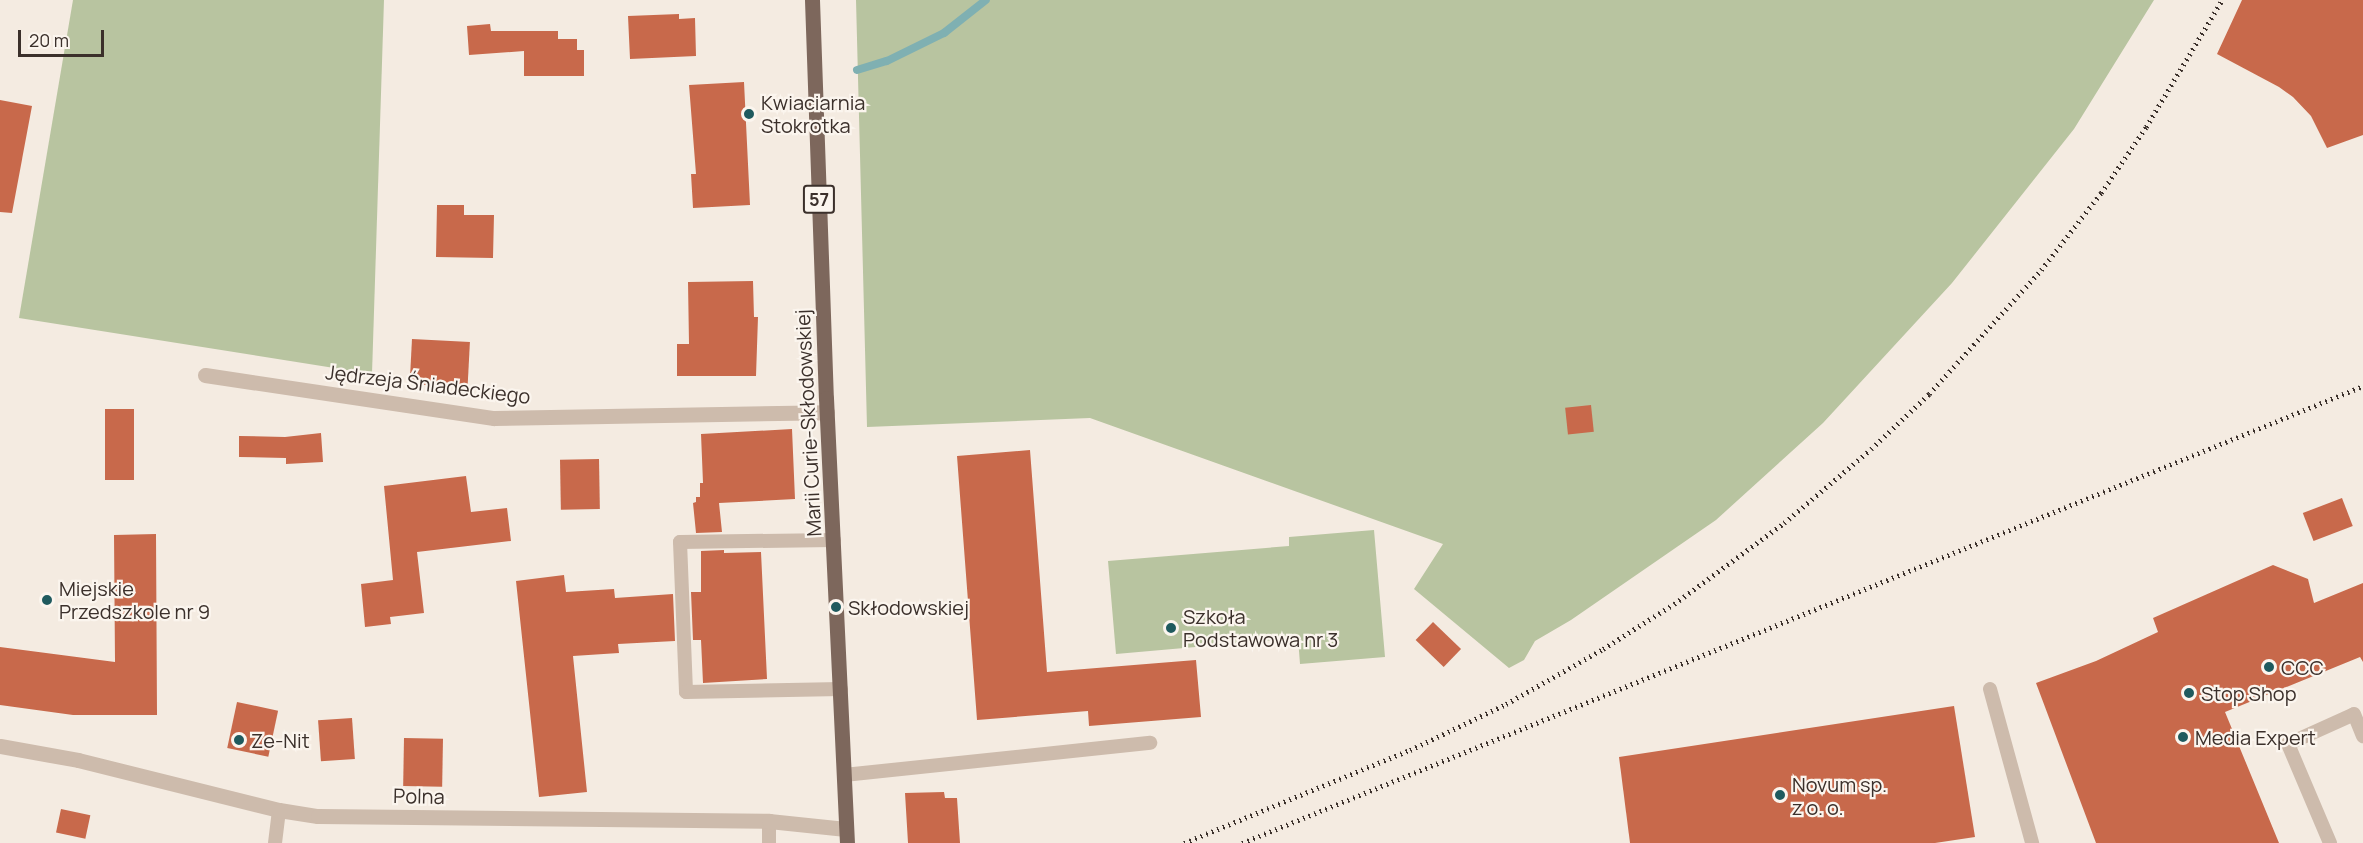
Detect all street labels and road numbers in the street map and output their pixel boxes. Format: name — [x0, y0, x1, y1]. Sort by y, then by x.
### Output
road number: 57 — [802, 184, 836, 214]
street label: Marii Curie-Skłodowskiej — [790, 309, 826, 537]
street label: Jędrzeja Śniadeckiego — [324, 360, 532, 408]
street label: Polna — [393, 784, 445, 808]

